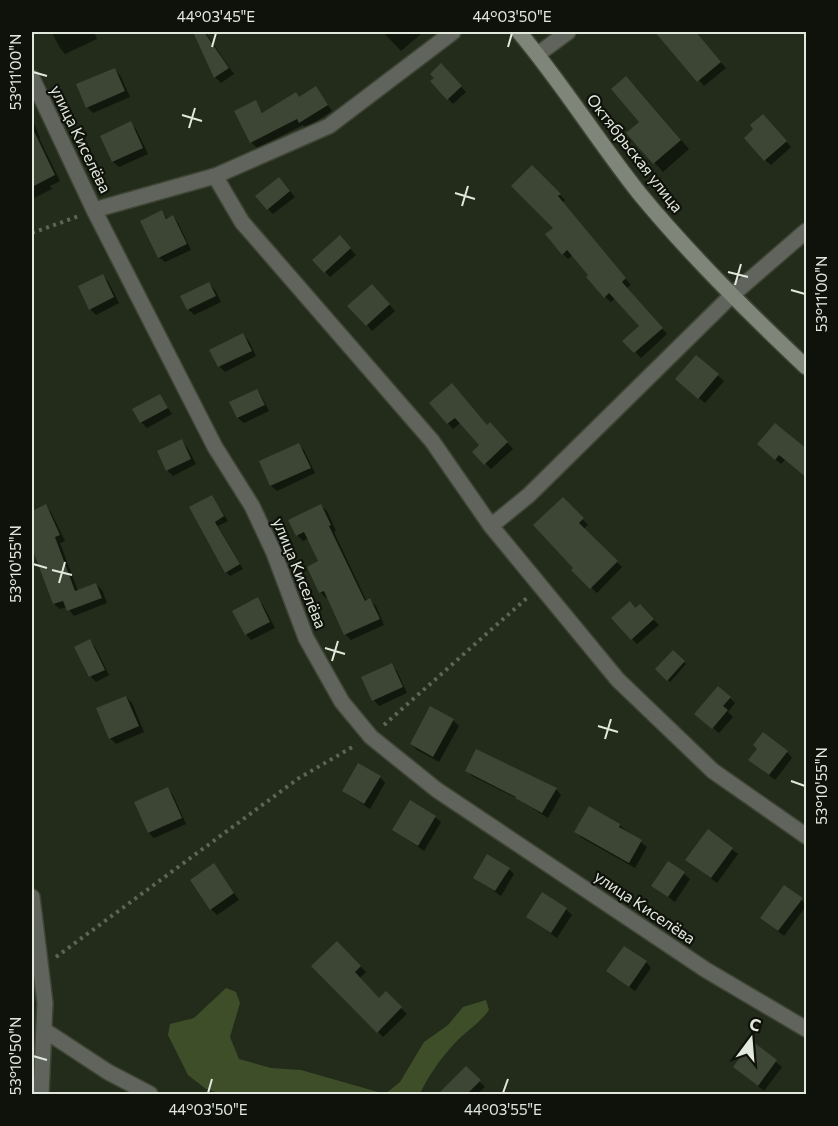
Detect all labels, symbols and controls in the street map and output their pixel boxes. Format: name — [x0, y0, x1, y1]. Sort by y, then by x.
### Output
text: 44°03'45"E — [177, 7, 255, 25]
text: 44°03'50"E — [472, 7, 552, 25]
text: 53°11'00"N — [6, 34, 24, 110]
street label: улица Киселёва — [47, 82, 116, 196]
street label: Октябрьская улица — [583, 90, 687, 216]
text: 53°11'00"N — [812, 256, 830, 332]
street label: улица Киселёва — [270, 515, 331, 631]
text: 53°10'55"N — [6, 525, 24, 603]
text: 53°10'55"N — [812, 747, 830, 825]
street label: улица Киселёва — [591, 866, 699, 947]
north arrow — [721, 1009, 781, 1069]
text: С — [747, 1013, 763, 1035]
text: 53°10'50"N — [6, 1017, 24, 1095]
text: 44°03'50"E — [168, 1100, 248, 1118]
text: 44°03'55"E — [464, 1100, 542, 1118]

